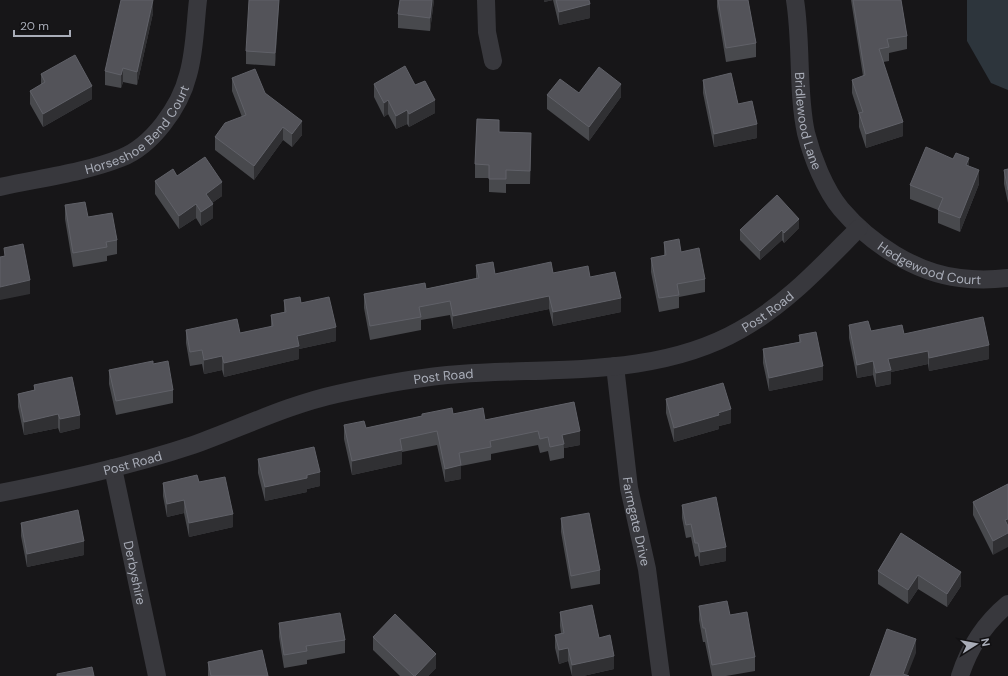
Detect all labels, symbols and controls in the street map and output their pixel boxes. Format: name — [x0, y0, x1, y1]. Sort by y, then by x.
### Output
scale bar — [14, 12, 70, 38]
text: 20 m — [20, 18, 49, 34]
street label: Bridlewood Lane — [791, 72, 826, 172]
street label: Horseshoe Bend Court — [83, 83, 193, 178]
street label: Hedgewood Court — [875, 237, 982, 288]
street label: Post Road — [738, 287, 797, 336]
street label: Post Road — [412, 365, 474, 388]
street label: Post Road — [102, 447, 164, 479]
street label: Farmgate Drive — [619, 476, 655, 568]
street label: Derbyshire — [120, 539, 150, 606]
north arrow — [956, 624, 996, 664]
text: N — [978, 637, 993, 647]

